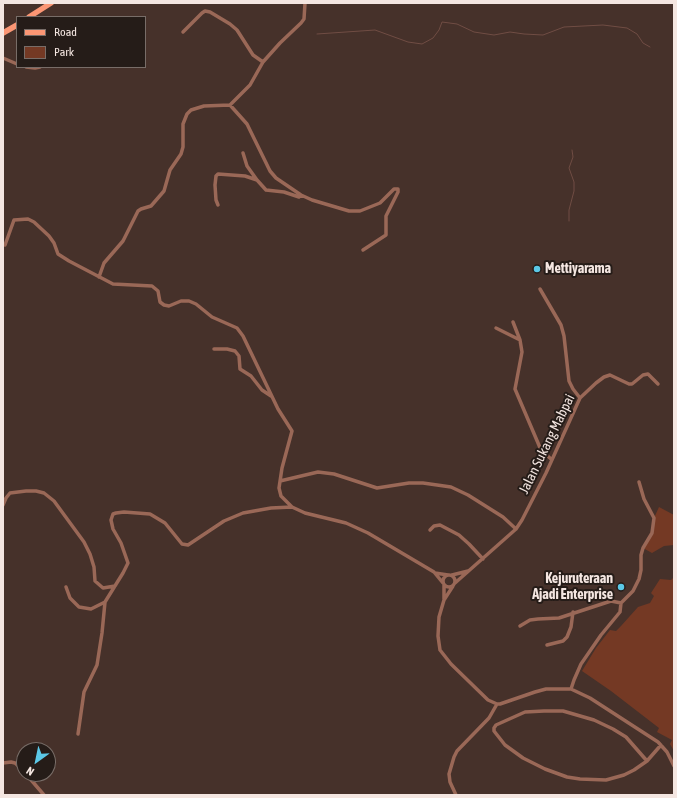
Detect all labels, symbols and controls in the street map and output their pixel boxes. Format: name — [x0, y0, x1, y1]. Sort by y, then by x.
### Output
legend — [16, 16, 146, 68]
text: Road — [54, 25, 77, 39]
text: Park — [54, 45, 74, 59]
place label: Mettiyarama — [545, 261, 611, 277]
marker: Mettiyarama — [532, 264, 542, 274]
street label: Jalan Sukang Mabpai — [516, 391, 578, 497]
place label: Kejuruteraan Ajadi Enterprise — [532, 571, 613, 604]
marker: Kejuruteraan Ajadi Enterprise — [616, 582, 626, 592]
north arrow — [16, 742, 56, 782]
text: N — [24, 764, 36, 778]

